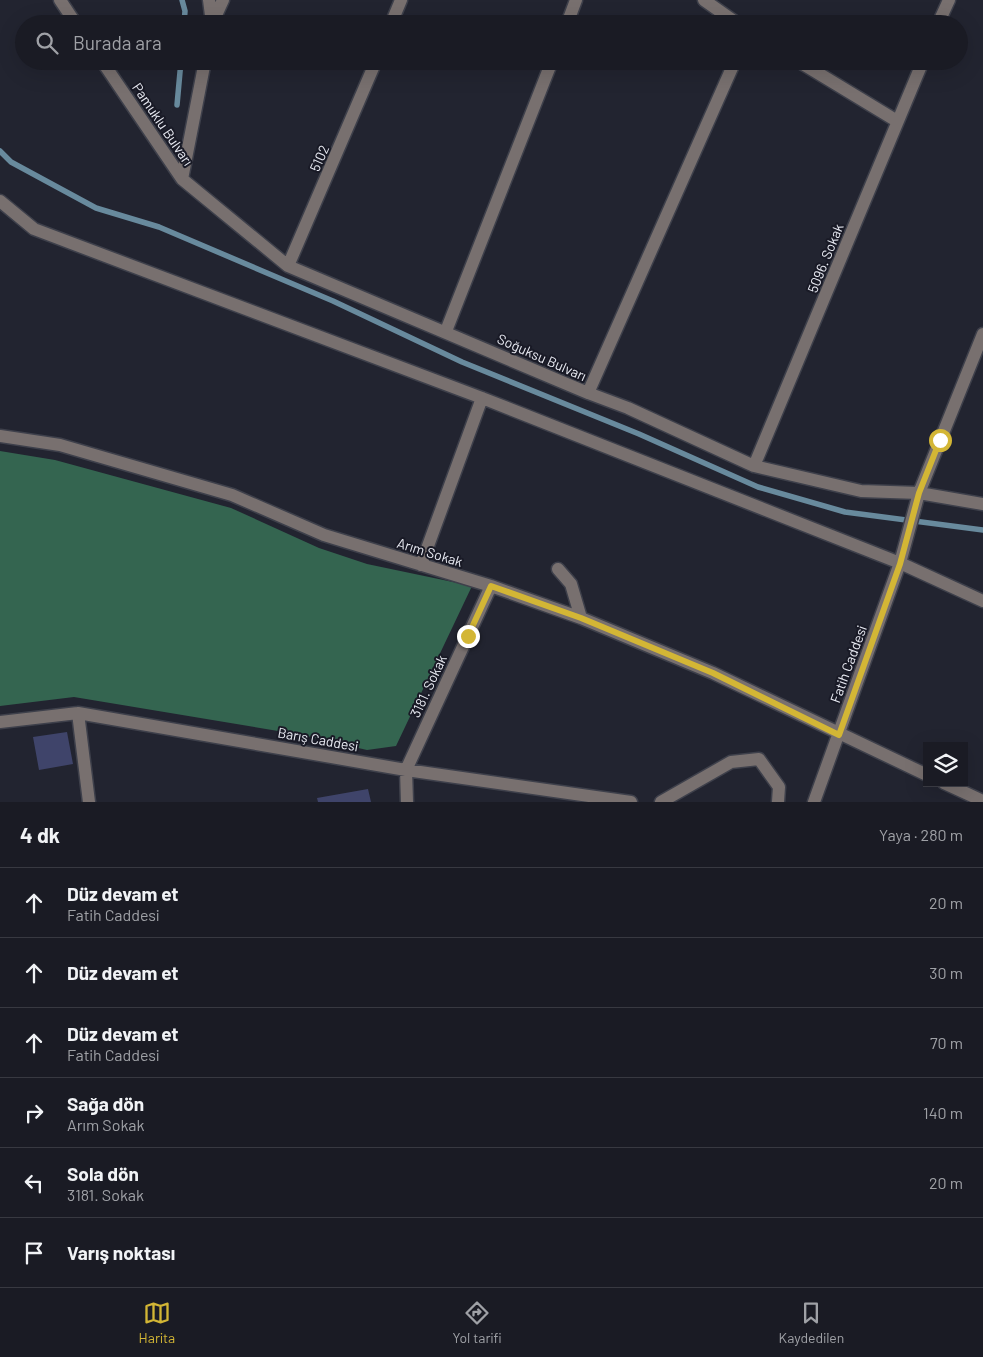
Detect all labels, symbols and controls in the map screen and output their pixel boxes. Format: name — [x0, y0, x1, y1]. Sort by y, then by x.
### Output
search box — [15, 15, 968, 70]
icon: search — [33, 29, 61, 57]
text: Burada ara — [73, 31, 162, 54]
street label: Pamuklu Bulvarı — [129, 79, 197, 169]
street label: 5102 — [306, 142, 332, 174]
street label: 5096. Sokak — [803, 221, 847, 295]
street label: Soğuksu Bulvarı — [495, 330, 589, 384]
route start — [929, 429, 952, 452]
street label: Arım Sokak — [395, 534, 465, 570]
street label: Fatih Caddesi — [826, 623, 870, 705]
route end — [457, 625, 480, 648]
street label: 3181. Sokak — [406, 652, 450, 720]
street label: Barış Caddesi — [276, 724, 360, 754]
map controls — [923, 742, 968, 787]
button: layers — [923, 742, 968, 787]
text: 4 dk — [20, 822, 60, 847]
text: Yaya · 280 m — [879, 825, 963, 844]
text: Düz devam et — [67, 882, 179, 905]
icon: ahead — [20, 889, 48, 917]
text: 20 m — [929, 893, 963, 912]
text: Fatih Caddesi — [67, 905, 159, 924]
icon: ahead — [20, 959, 48, 987]
text: Düz devam et — [67, 961, 179, 984]
text: 30 m — [929, 963, 963, 982]
text: Düz devam et — [67, 1022, 179, 1045]
icon: ahead — [20, 1029, 48, 1057]
text: 70 m — [930, 1033, 963, 1052]
text: Fatih Caddesi — [67, 1045, 159, 1064]
text: Sağa dön — [67, 1092, 144, 1115]
icon: right — [20, 1099, 48, 1127]
text: 140 m — [923, 1103, 963, 1122]
text: Arım Sokak — [67, 1115, 145, 1134]
text: Sola dön — [67, 1162, 139, 1185]
icon: left — [20, 1169, 48, 1197]
text: 20 m — [929, 1173, 963, 1192]
text: 3181. Sokak — [67, 1185, 144, 1204]
icon: arrive — [20, 1239, 48, 1267]
text: Varış noktası — [67, 1241, 175, 1264]
tab: Harita — [139, 1299, 175, 1346]
tab: Yol tarifi — [452, 1299, 501, 1346]
tab: Kaydedilen — [779, 1299, 844, 1346]

